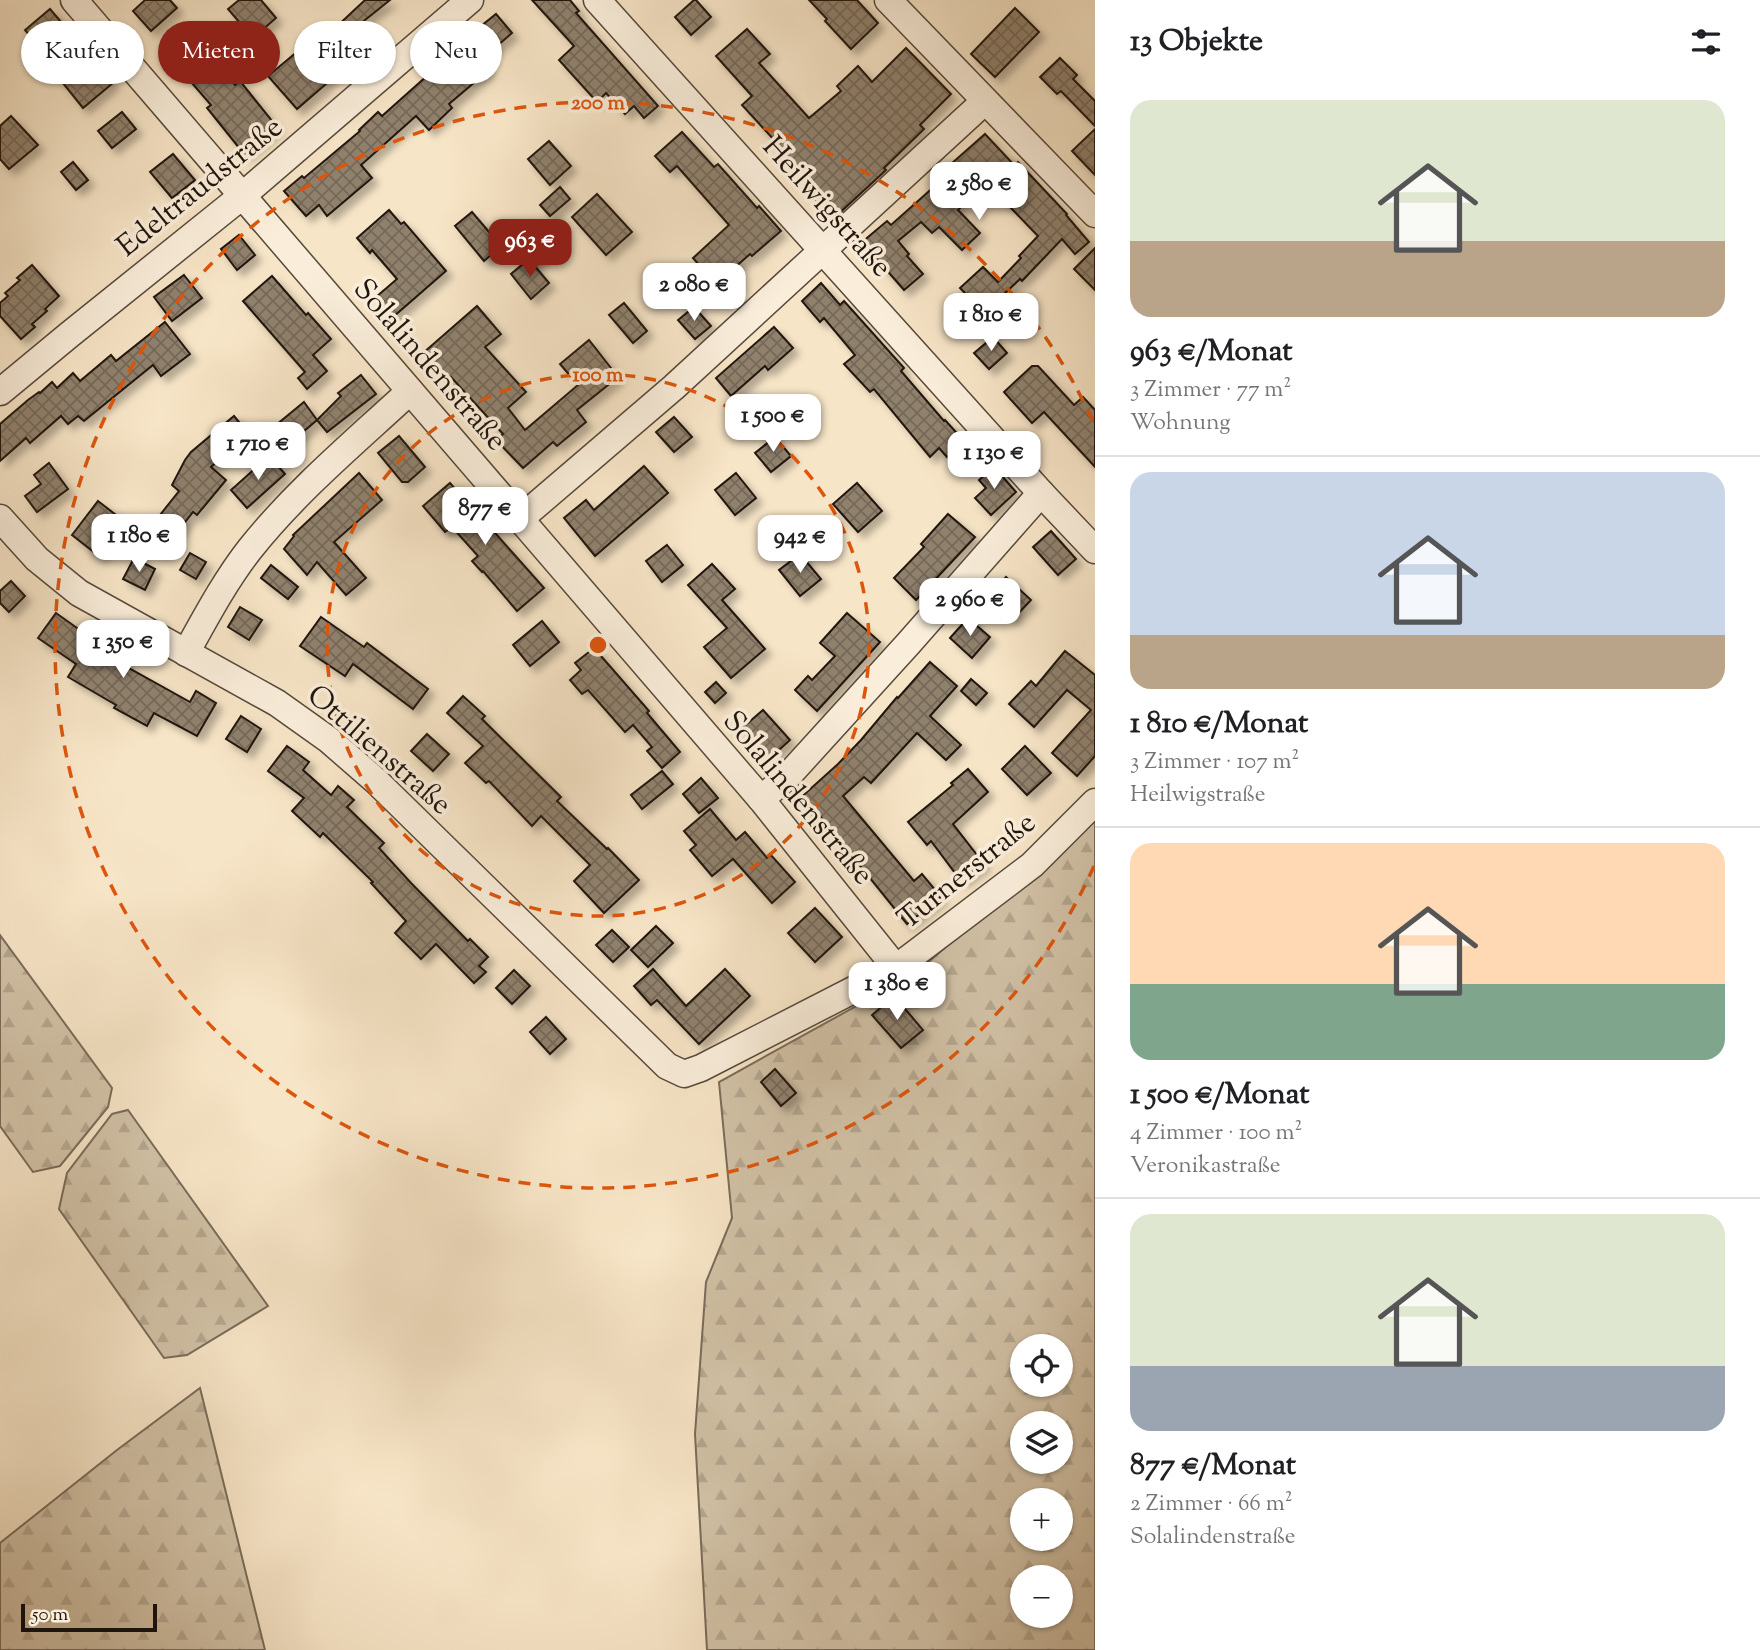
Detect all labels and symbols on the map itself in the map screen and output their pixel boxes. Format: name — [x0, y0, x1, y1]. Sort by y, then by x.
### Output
text: 200 m — [571, 89, 626, 119]
street label: Edeltraudstraße — [108, 107, 293, 268]
street label: Heilwigstraße — [751, 128, 901, 288]
pin: 2 580 € — [914, 162, 1044, 222]
pin: 963 € — [481, 219, 579, 279]
pin: 2 080 € — [629, 264, 759, 323]
street label: Solalindenstraße — [342, 270, 516, 461]
pin: 1 810 € — [926, 294, 1056, 353]
text: 100 m — [573, 361, 624, 391]
pin: 1 500 € — [708, 394, 838, 454]
pin: 1 710 € — [193, 422, 323, 482]
pin: 1 130 € — [929, 432, 1059, 491]
pin: 877 € — [436, 488, 534, 547]
pin: 1 180 € — [74, 514, 204, 574]
pin: 942 € — [751, 516, 849, 575]
pin: 2 960 € — [905, 578, 1035, 638]
pin: 1 350 € — [58, 620, 188, 680]
centre of rings — [586, 633, 610, 657]
street label: Ottilienstraße — [296, 676, 460, 826]
street label: Solalindenstraße — [711, 702, 883, 895]
street label: Turnerstraße — [889, 803, 1046, 941]
pin: 1 380 € — [832, 962, 962, 1022]
scale bar — [21, 1601, 158, 1633]

